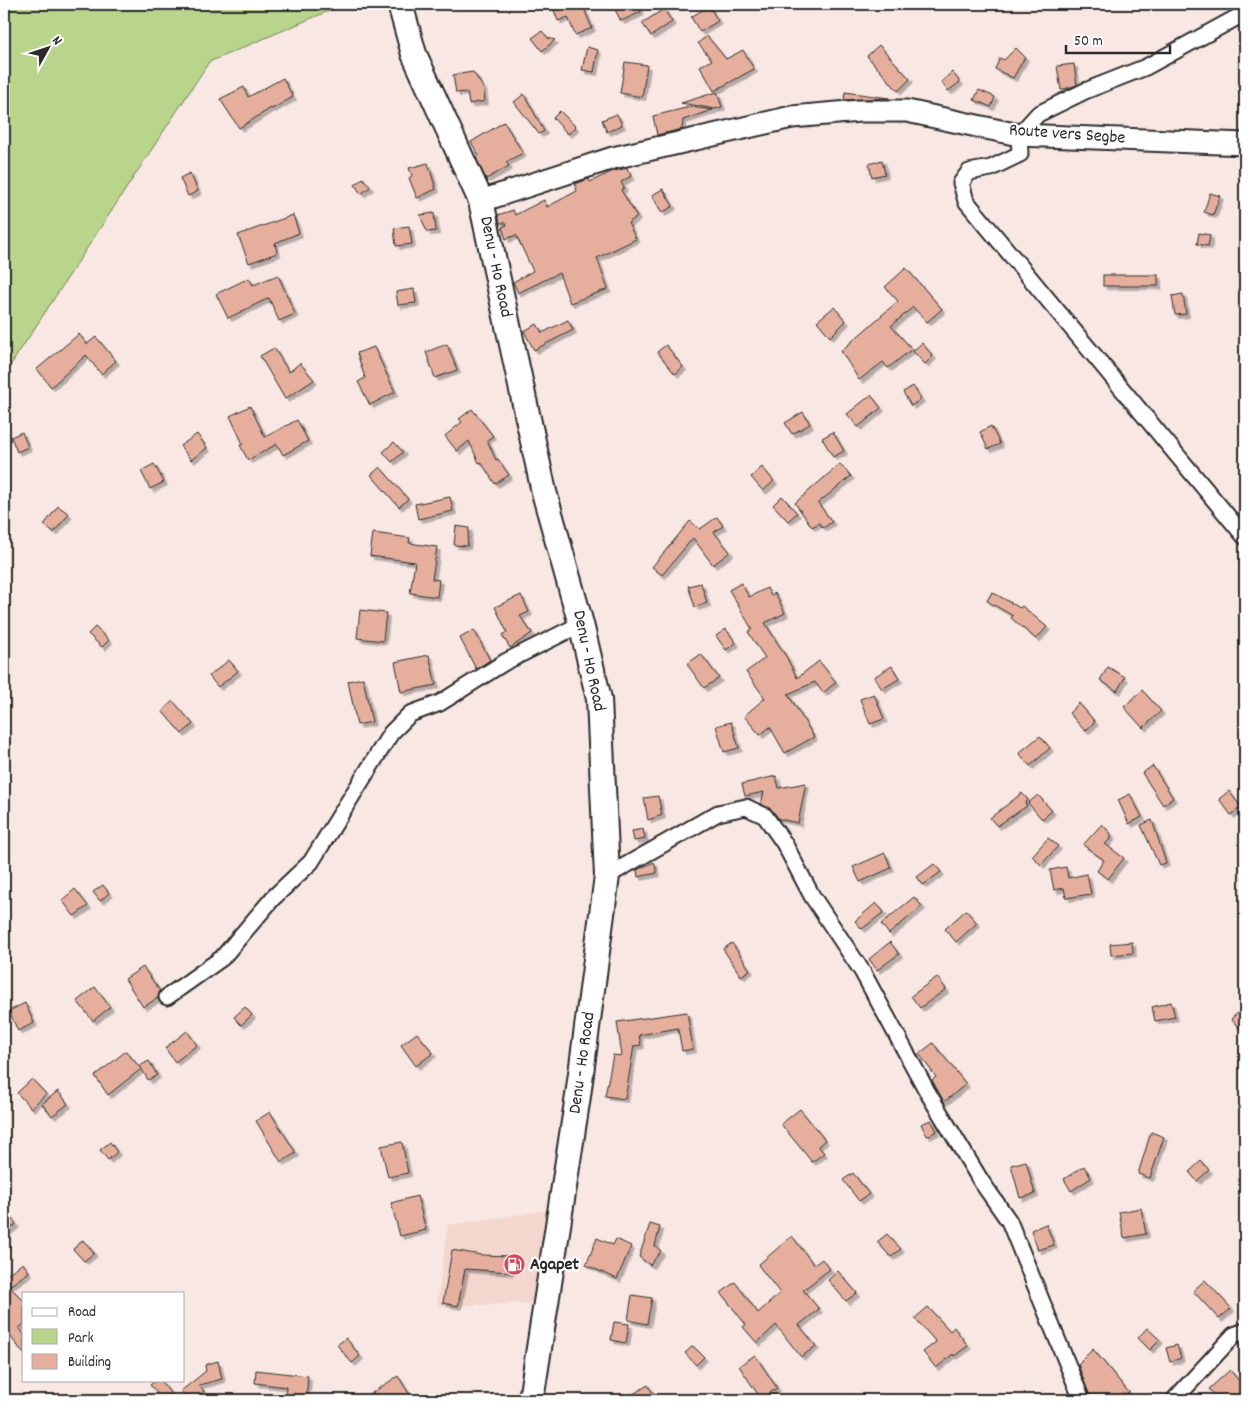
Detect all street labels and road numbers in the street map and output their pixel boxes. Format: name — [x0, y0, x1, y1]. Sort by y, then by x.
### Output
street label: Route vers Segbe — [1008, 118, 1126, 152]
street label: Denu - Ho Road — [472, 214, 518, 320]
street label: Denu - Ho Road — [565, 608, 611, 714]
street label: Denu - Ho Road — [563, 1010, 603, 1116]

